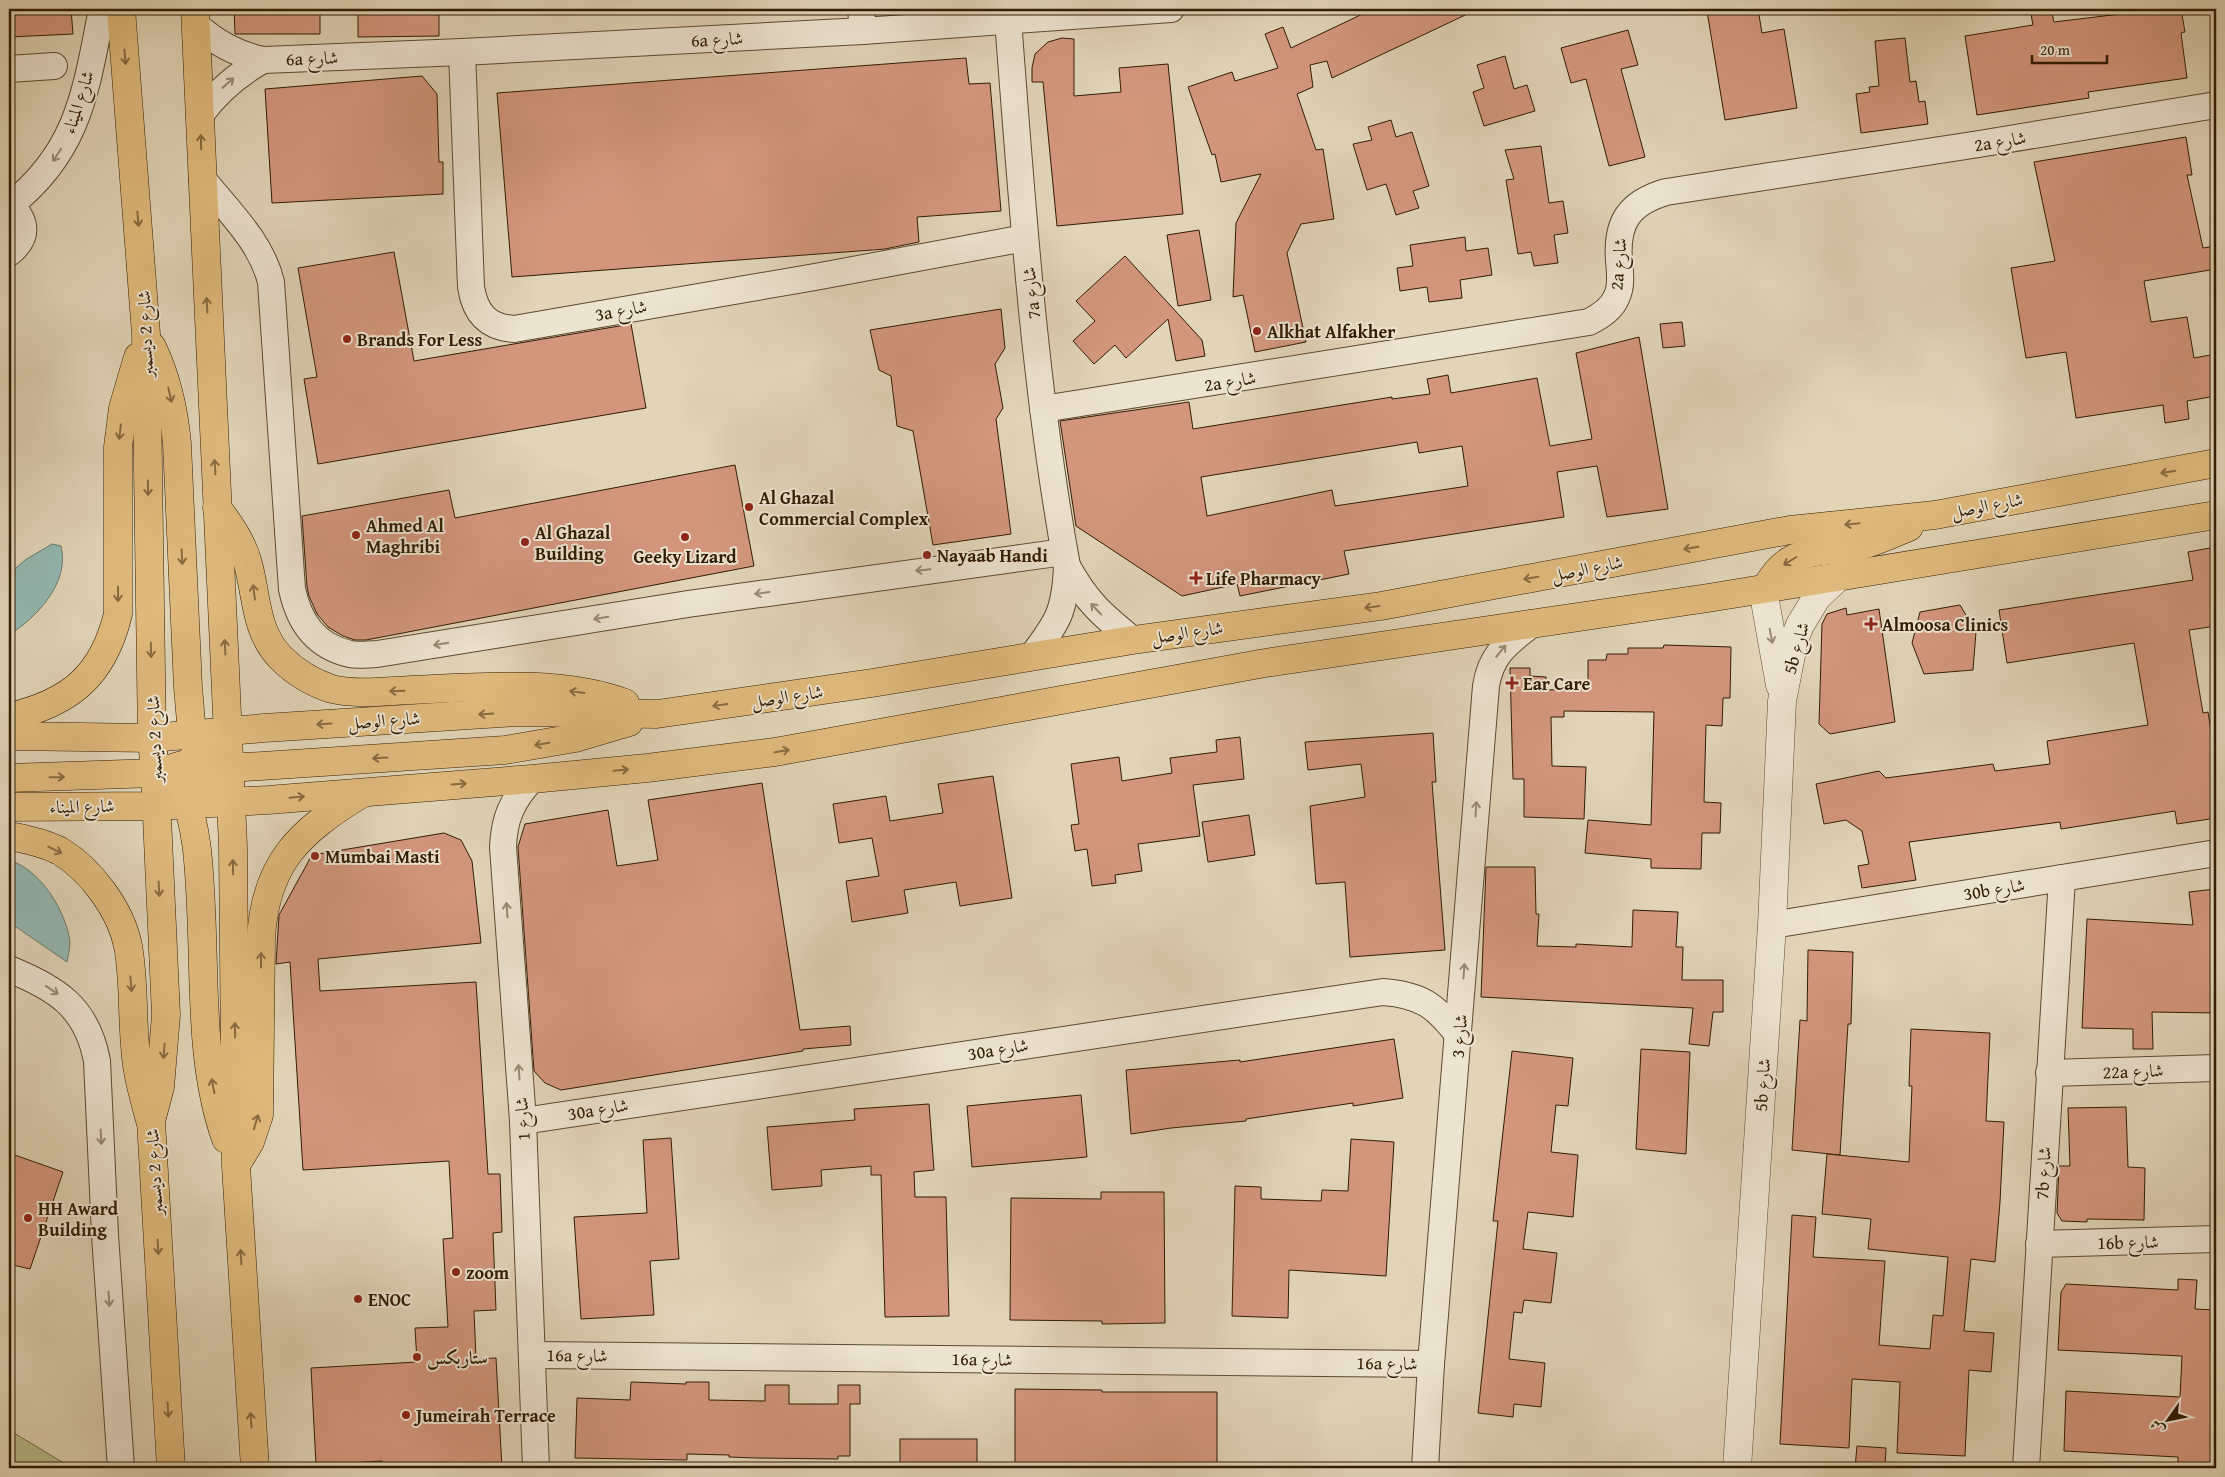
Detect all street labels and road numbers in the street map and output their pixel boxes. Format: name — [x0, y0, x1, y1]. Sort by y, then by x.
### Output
street label: 6a شارع — [690, 24, 744, 56]
street label: 6a شارع — [285, 44, 339, 74]
street label: شارع الميناء — [55, 67, 103, 138]
street label: 2a شارع — [1972, 124, 2028, 160]
street label: 2a شارع — [1602, 237, 1636, 291]
street label: 7a شارع — [1015, 265, 1049, 320]
street label: شارع 2 ديسمبر — [130, 290, 162, 380]
street label: 3a شارع — [593, 292, 649, 330]
street label: 2a شارع — [1202, 364, 1258, 400]
street label: شارع الوصل — [1949, 485, 2025, 527]
street label: شارع الوصل — [1549, 548, 1626, 590]
street label: شارع الوصل — [1149, 614, 1225, 652]
street label: 5b شارع — [1776, 619, 1818, 678]
street label: شارع الوصل — [749, 678, 825, 716]
street label: شارع 2 ديسمبر — [139, 695, 171, 785]
street label: شارع الوصل — [347, 704, 421, 738]
street label: شارع الميناء — [49, 792, 115, 822]
street label: 30b شارع — [1961, 871, 2027, 909]
street label: شارع 3 — [1444, 1013, 1476, 1059]
street label: 30a شارع — [966, 1031, 1031, 1069]
street label: 22a شارع — [2102, 1056, 2164, 1088]
street label: 5b شارع — [1747, 1058, 1779, 1113]
street label: 30a شارع — [566, 1091, 631, 1129]
street label: شارع 1 — [507, 1096, 539, 1142]
street label: شارع 2 ديسمبر — [138, 1128, 172, 1218]
street label: 7b شارع — [2028, 1146, 2060, 1200]
street label: 16b شارع — [2097, 1228, 2159, 1258]
street label: 16a شارع — [546, 1341, 608, 1371]
street label: 16a شارع — [951, 1345, 1013, 1375]
street label: 16a شارع — [1356, 1349, 1418, 1379]

